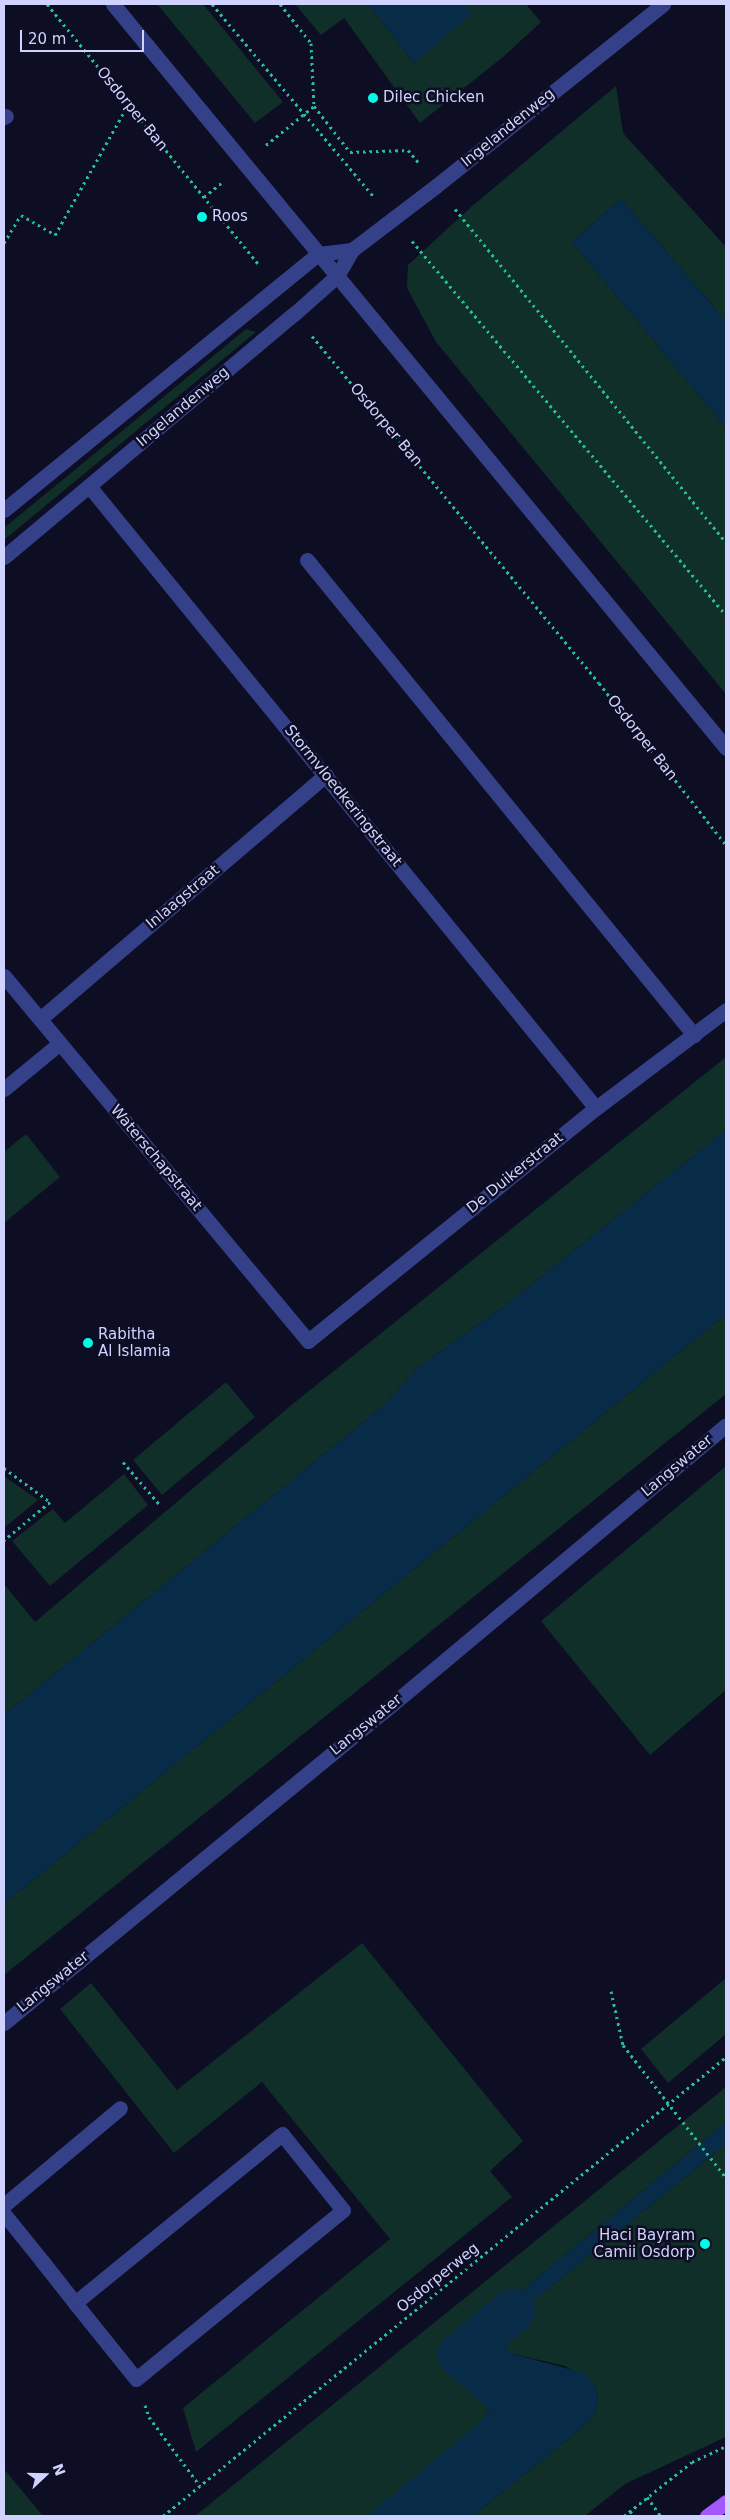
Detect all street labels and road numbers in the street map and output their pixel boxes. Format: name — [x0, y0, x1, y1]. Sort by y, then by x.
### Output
street label: Osdorper Ban — [93, 63, 171, 155]
street label: Ingelandenweg — [458, 85, 558, 171]
street label: Ingelandenweg — [133, 363, 233, 451]
street label: Osdorper Ban — [346, 380, 426, 470]
street label: Osdorper Ban — [603, 692, 681, 784]
street label: Stormvloedkeringstraat — [280, 722, 406, 870]
street label: Inlaagstraat — [143, 861, 223, 933]
street label: Waterschapstraat — [106, 1101, 206, 1215]
street label: De Duikerstraat — [463, 1129, 567, 1217]
street label: Langswater — [638, 1431, 716, 1501]
street label: Langswater — [326, 1691, 406, 1759]
street label: Langswater — [13, 1948, 93, 2016]
street label: Osdorperweg — [393, 2239, 483, 2317]

